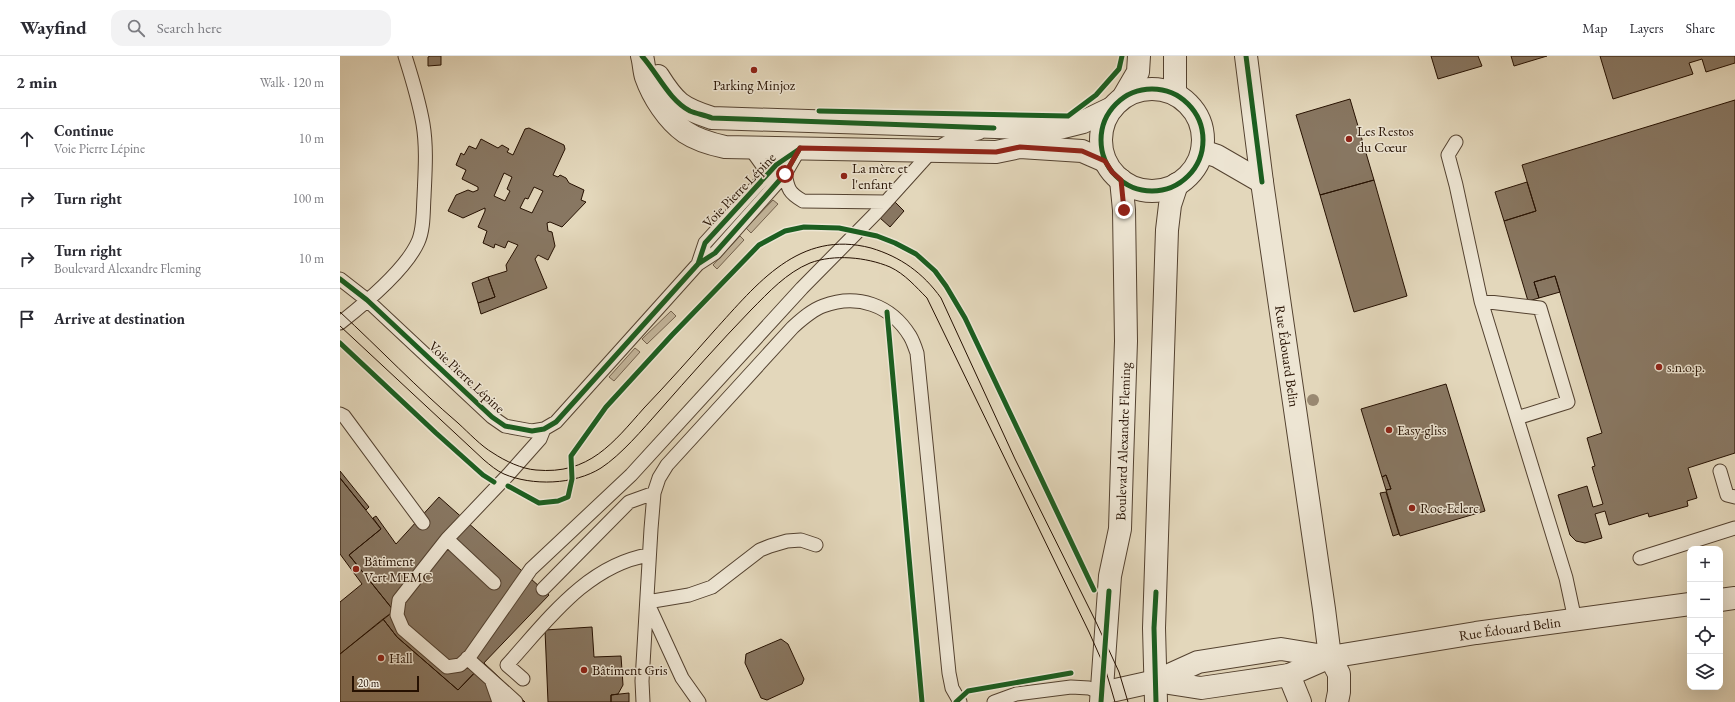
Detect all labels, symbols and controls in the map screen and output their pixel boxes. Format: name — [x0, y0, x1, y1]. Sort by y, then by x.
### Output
search box — [111, 10, 391, 46]
text: Wayfind — [20, 15, 87, 40]
icon: search — [125, 17, 147, 39]
text: Search here — [157, 18, 222, 37]
text: Map — [1582, 19, 1607, 37]
text: Layers — [1629, 19, 1664, 37]
text: Share — [1686, 19, 1715, 37]
marker: Parking Minjoz — [749, 65, 759, 75]
text: 2 min — [16, 71, 57, 93]
text: Walk · 120 m — [260, 74, 324, 91]
place label: Parking Minjoz — [713, 76, 796, 94]
text: Continue — [54, 121, 114, 140]
place label: Les Restos du Cœur — [1357, 122, 1414, 156]
icon: ahead — [16, 128, 38, 150]
text: 10 m — [299, 130, 324, 147]
marker: Les Restos du Cœur — [1344, 134, 1354, 144]
text: Voie Pierre Lépine — [54, 140, 145, 157]
street label: Voie Pierre Lépine — [698, 148, 780, 232]
place label: La mère et l'enfant — [852, 159, 908, 193]
route start — [776, 165, 794, 183]
marker: La mère et l'enfant — [839, 171, 849, 181]
icon: right — [16, 188, 38, 210]
text: Turn right — [54, 189, 122, 208]
text: 100 m — [293, 190, 324, 207]
route end — [1115, 201, 1133, 219]
text: Turn right — [54, 241, 122, 260]
icon: right — [16, 248, 38, 270]
text: 10 m — [299, 250, 324, 267]
text: Boulevard Alexandre Fleming — [54, 260, 201, 277]
street label: Rue Édouard Belin — [1271, 304, 1304, 409]
icon: arrive — [16, 308, 38, 330]
text: Arrive at destination — [54, 309, 185, 328]
street label: Voie Pierre Lépine — [425, 337, 509, 417]
place label: s.n.o.p. — [1667, 358, 1705, 376]
street label: Boulevard Alexandre Fleming — [1111, 361, 1134, 521]
marker: s.n.o.p. — [1654, 362, 1664, 372]
place label: Easy-gliss — [1397, 421, 1447, 439]
marker: Easy-gliss — [1384, 425, 1394, 435]
place label: Roc-Eclerc — [1420, 499, 1479, 517]
marker: Roc-Eclerc — [1407, 503, 1417, 513]
map controls — [1687, 546, 1723, 690]
button: + — [1687, 546, 1723, 582]
place label: Bâtiment Vert MEMC — [364, 552, 432, 586]
marker: Bâtiment Vert MEMC — [351, 564, 361, 574]
button: − — [1687, 582, 1723, 618]
street label: Rue Édouard Belin — [1457, 613, 1562, 645]
button: locate — [1687, 618, 1723, 654]
place label: Hall — [389, 649, 413, 667]
marker: Hall — [376, 653, 386, 663]
button: layers — [1687, 654, 1723, 690]
place label: Bâtiment Gris — [592, 661, 668, 679]
marker: Bâtiment Gris — [579, 665, 589, 675]
scale bar — [352, 674, 419, 693]
text: 20 m — [358, 676, 379, 690]

